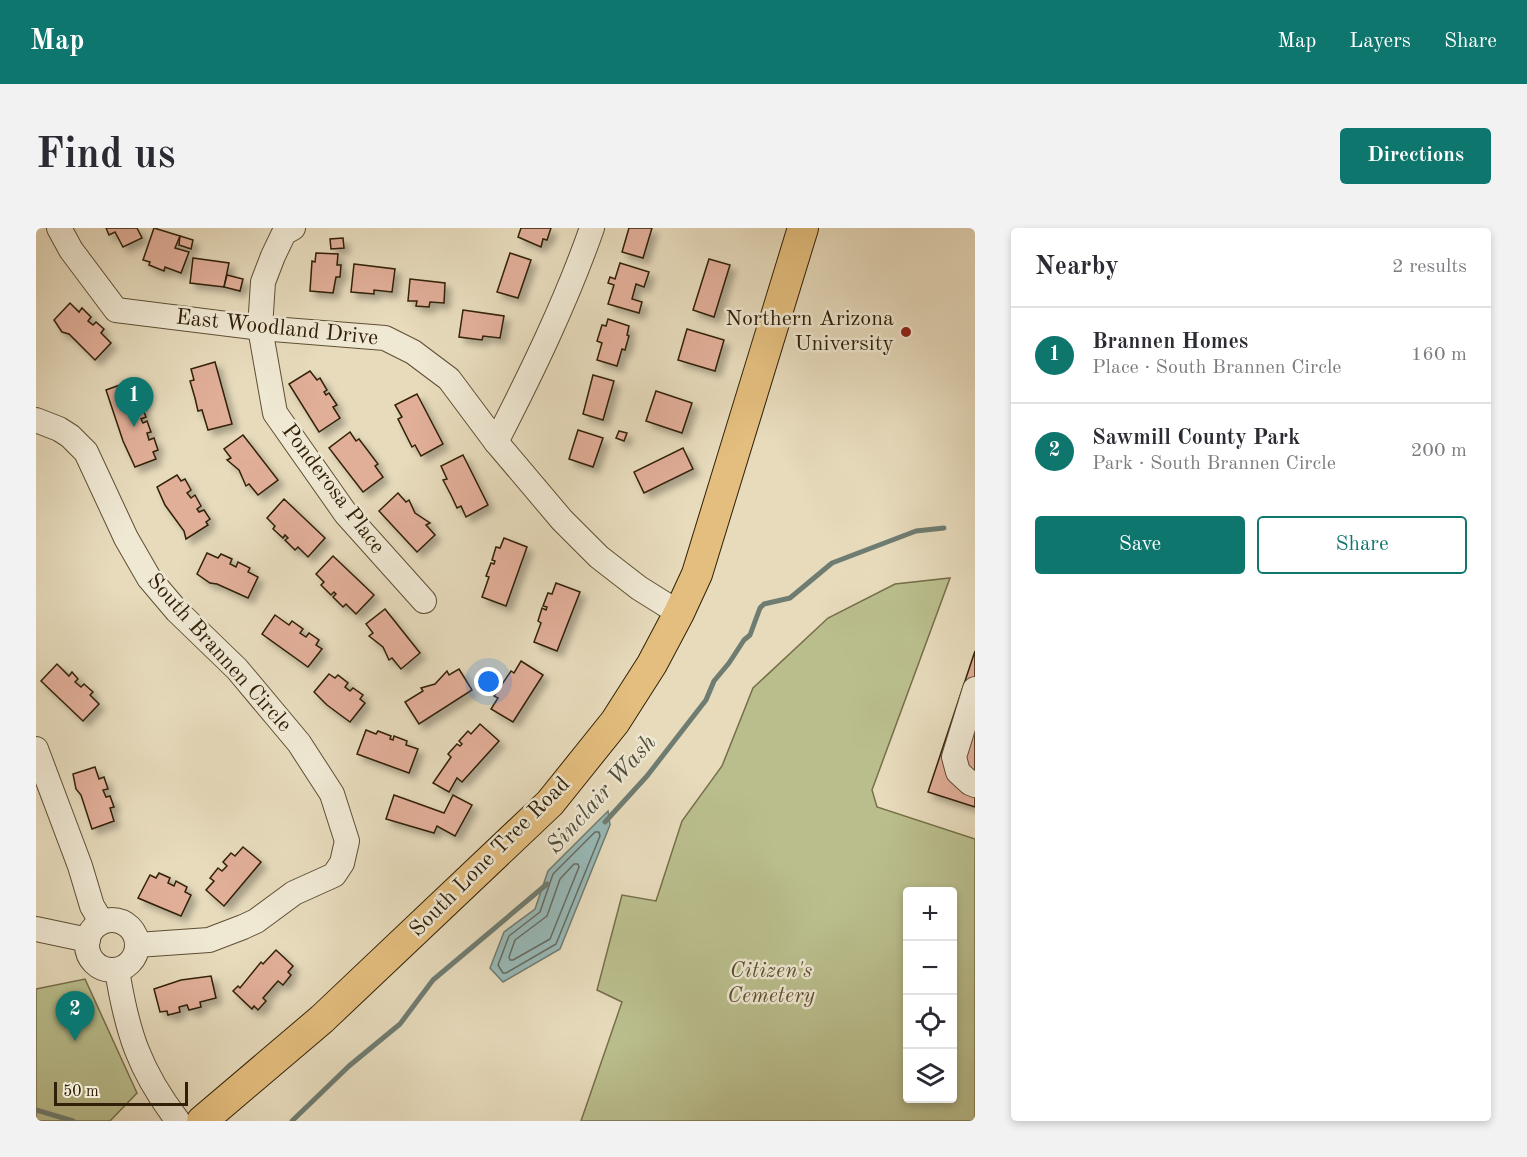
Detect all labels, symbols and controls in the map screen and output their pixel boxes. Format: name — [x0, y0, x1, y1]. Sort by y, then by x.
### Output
text: Map — [30, 28, 84, 56]
text: Map — [1277, 31, 1316, 52]
text: Layers — [1349, 31, 1411, 52]
text: Share — [1444, 31, 1497, 52]
button: Directions — [1340, 128, 1491, 184]
text: Find us — [36, 135, 175, 177]
text: Nearby — [1035, 254, 1119, 280]
text: 2 results — [1392, 257, 1467, 277]
street label: East Woodland Drive — [175, 306, 379, 350]
place label: Northern Arizona University — [725, 308, 894, 355]
marker: Northern Arizona University — [899, 325, 913, 339]
text: Brannen Homes — [1092, 331, 1248, 353]
text: 1 — [1049, 345, 1060, 365]
text: 160 m — [1411, 345, 1467, 365]
text: Place · South Brannen Circle — [1092, 358, 1341, 378]
pin: 1 — [114, 378, 154, 427]
street label: Ponderosa Place — [277, 420, 389, 558]
text: Sawmill County Park — [1092, 427, 1300, 449]
text: 2 — [1049, 441, 1060, 461]
text: 200 m — [1411, 441, 1467, 461]
text: Park · South Brannen Circle — [1092, 454, 1336, 474]
button: Save — [1035, 516, 1245, 574]
button: Share — [1257, 516, 1467, 574]
street label: South Brannen Circle — [142, 570, 296, 736]
your location — [474, 667, 503, 696]
water label: Sinclair Wash — [543, 731, 661, 859]
street label: South Lone Tree Road — [406, 773, 574, 941]
map controls — [903, 887, 957, 1103]
button: + — [903, 887, 957, 941]
button: − — [903, 941, 957, 995]
park label: Citizen's Cemetery — [727, 960, 815, 1007]
pin: 2 — [56, 992, 94, 1041]
button: locate — [903, 995, 957, 1049]
button: layers — [903, 1049, 957, 1103]
scale bar — [54, 1079, 188, 1106]
text: 50 m — [63, 1084, 99, 1100]

